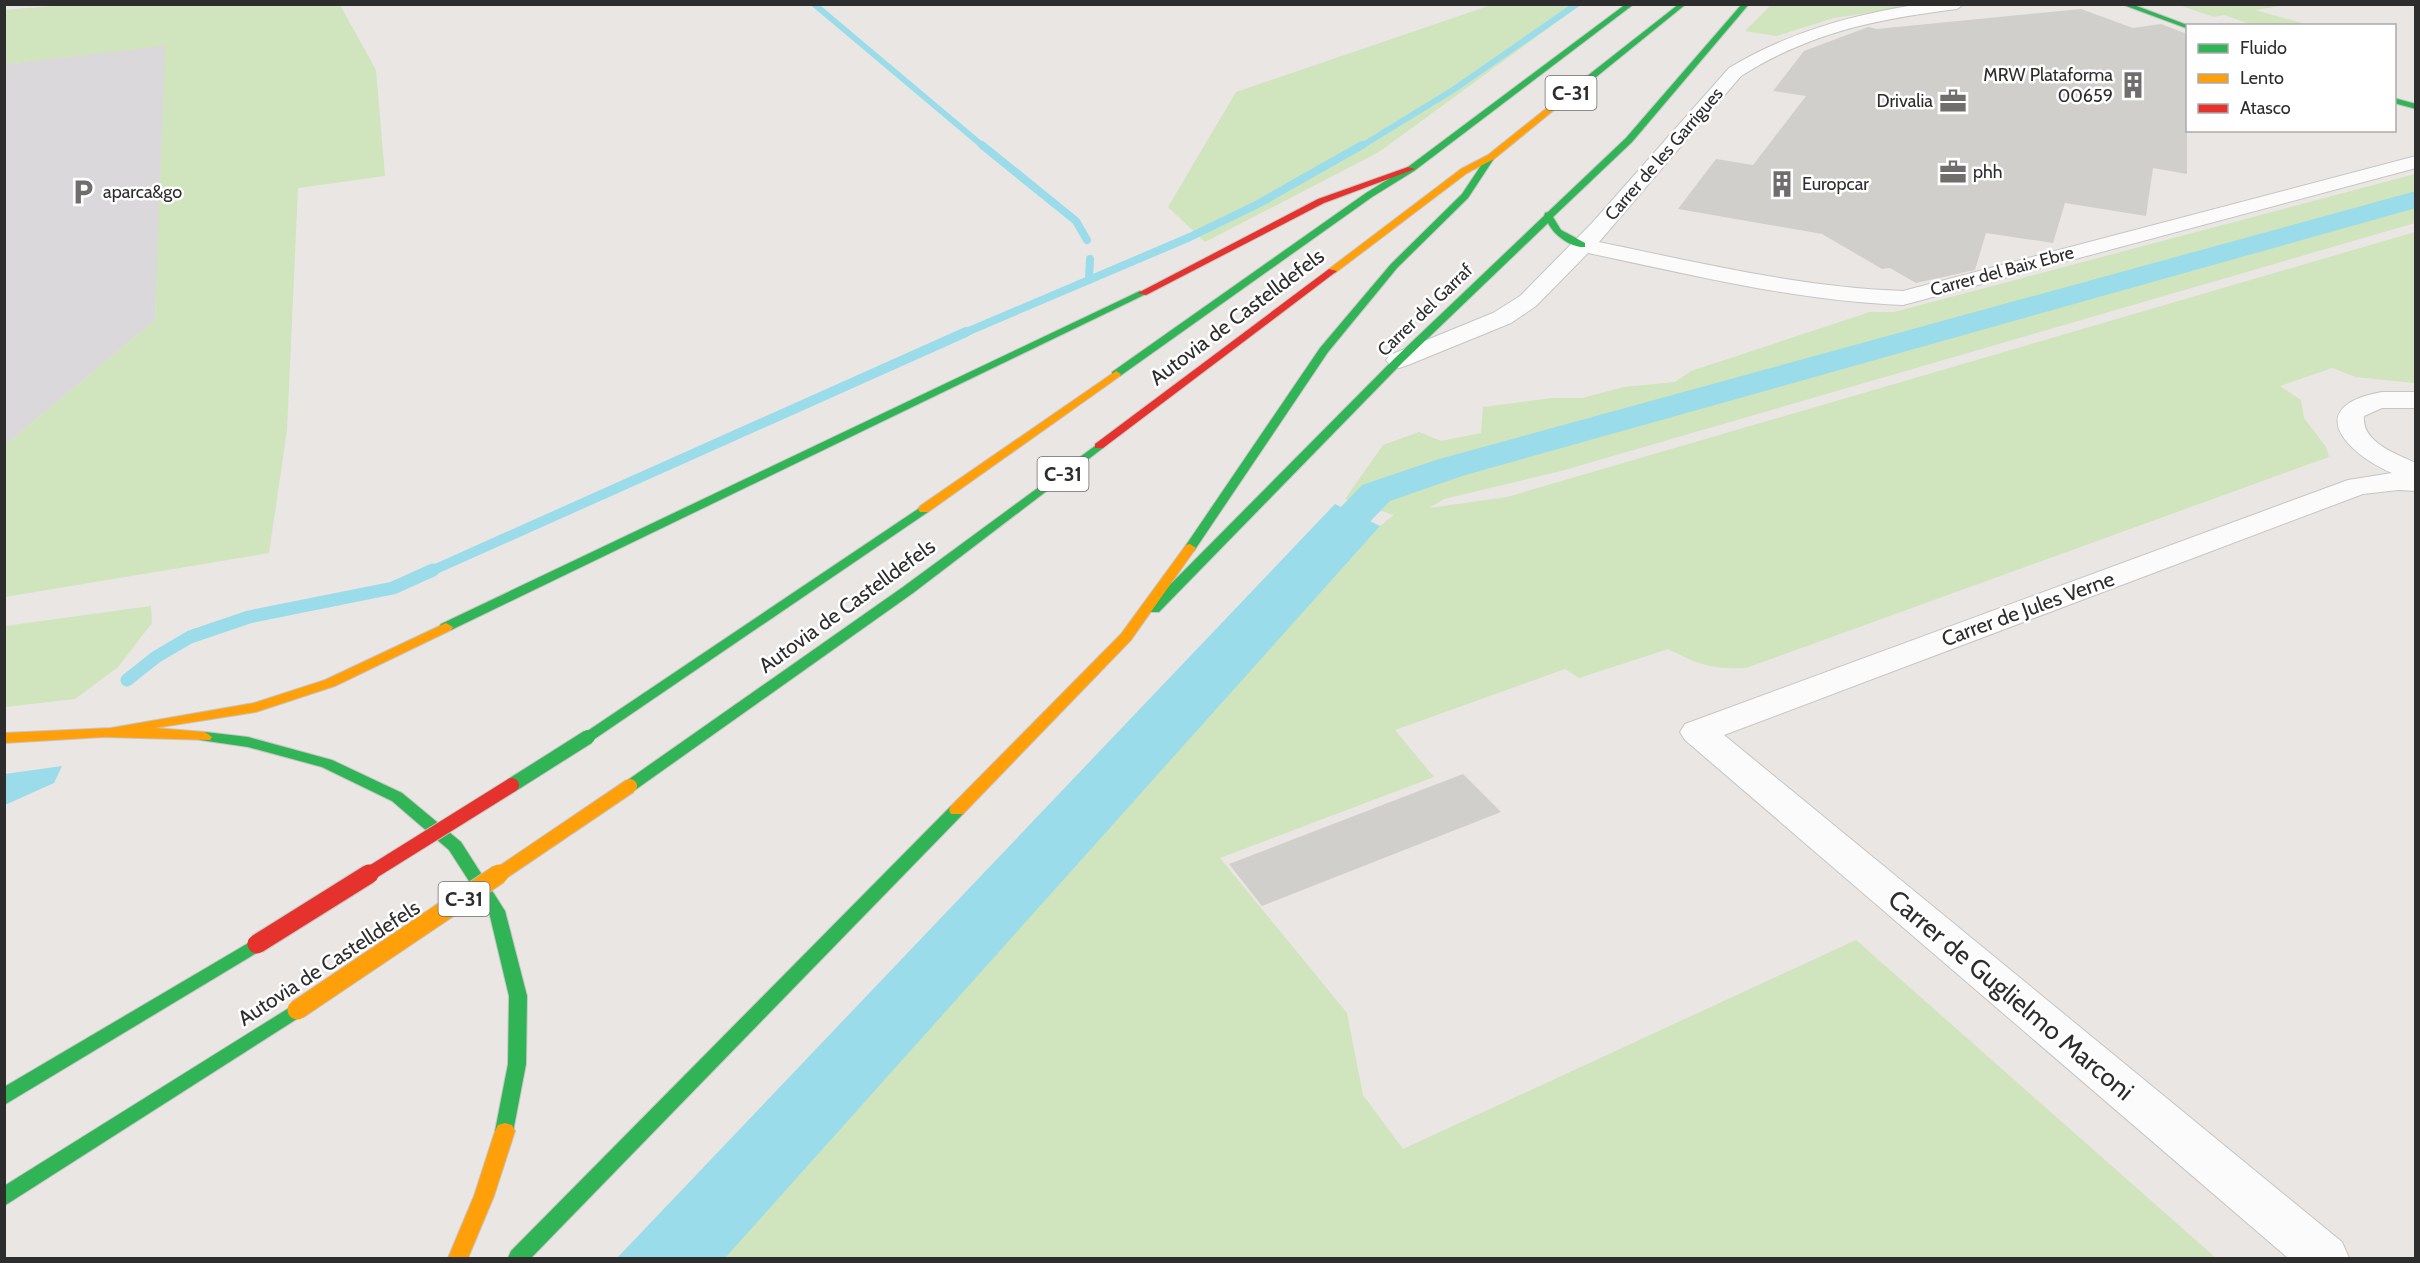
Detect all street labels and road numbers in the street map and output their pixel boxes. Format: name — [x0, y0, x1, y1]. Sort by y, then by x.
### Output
road number: C-31 — [1546, 76, 1596, 110]
street label: Carrer de les Garrigues — [1600, 83, 1728, 225]
street label: Carrer del Baix Ebre — [1928, 241, 2076, 301]
street label: Autovia de Castelldefels — [1145, 243, 1329, 390]
street label: Carrer del Garraf — [1373, 259, 1477, 361]
road number: C-31 — [1038, 457, 1088, 491]
street label: Autovia de Castelldefels — [754, 533, 940, 678]
street label: Carrer de Jules Verne — [1938, 566, 2118, 651]
road number: C-31 — [438, 882, 490, 916]
street label: Carrer de Guglielmo Marconi — [1882, 883, 2140, 1107]
street label: Autovia de Castelldefels — [233, 894, 425, 1031]

